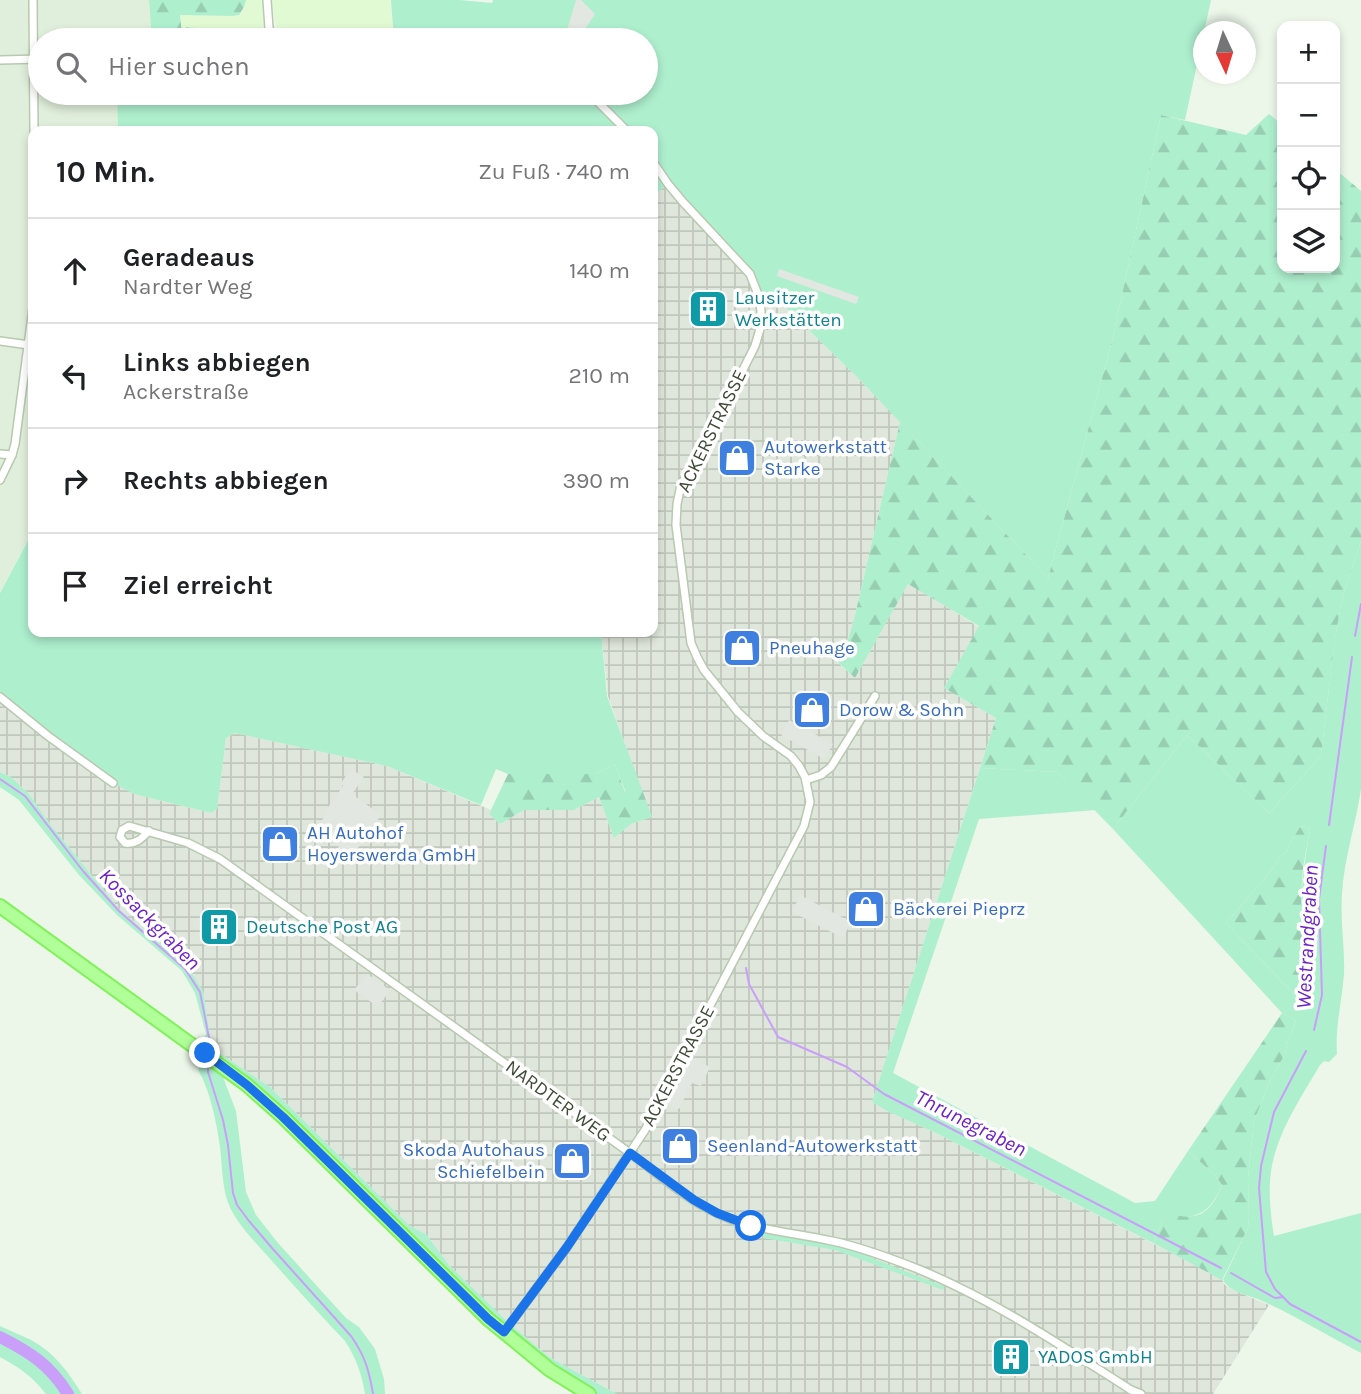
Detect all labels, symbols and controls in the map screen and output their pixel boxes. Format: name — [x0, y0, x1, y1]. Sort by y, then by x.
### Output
north arrow — [1193, 21, 1256, 84]
map controls — [1277, 21, 1340, 273]
button: + — [1277, 21, 1340, 84]
search box — [28, 28, 658, 105]
icon: search — [52, 48, 90, 86]
text: Hier suchen — [108, 51, 250, 82]
button: − — [1277, 84, 1340, 147]
button: locate — [1277, 147, 1340, 210]
text: 10 Min. — [56, 154, 154, 190]
text: Zu Fuß · 740 m — [478, 158, 630, 185]
button: layers — [1277, 210, 1340, 273]
text: Geradeaus — [123, 242, 255, 273]
icon: ahead — [56, 252, 94, 290]
text: 140 m — [569, 257, 630, 284]
text: Nardter Weg — [123, 273, 252, 300]
place label: Lausitzer Werkstätten — [735, 287, 842, 331]
building icon: Lausitzer Werkstätten — [687, 288, 729, 330]
text: Links abbiegen — [123, 347, 311, 378]
icon: left — [56, 357, 94, 395]
text: 210 m — [568, 362, 630, 389]
street label: ACKERSTRASSE — [673, 366, 751, 496]
text: Ackerstraße — [123, 378, 249, 405]
place label: Autowerkstatt Starke — [764, 436, 887, 480]
shop icon: Autowerkstatt Starke — [716, 437, 758, 479]
icon: right — [56, 462, 94, 500]
text: Rechts abbiegen — [123, 465, 329, 496]
text: 390 m — [562, 467, 630, 494]
icon: arrive — [56, 567, 94, 605]
text: Ziel erreicht — [123, 570, 273, 601]
shop icon: Pneuhage — [721, 627, 763, 669]
place label: Pneuhage — [769, 637, 855, 659]
shop icon: Dorow & Sohn — [791, 689, 833, 731]
place label: Dorow & Sohn — [839, 699, 964, 721]
place label: AH Autohof Hoyerswerda GmbH — [307, 822, 476, 866]
shop icon: AH Autohof Hoyerswerda GmbH — [259, 823, 301, 865]
water label: Kossackgraben — [94, 863, 206, 975]
water label: Westrandgraben — [1291, 864, 1323, 1010]
shop icon: Bäckerei Pieprz — [845, 888, 887, 930]
place label: Bäckerei Pieprz — [893, 898, 1025, 920]
building icon: Deutsche Post AG — [198, 906, 240, 948]
place label: Deutsche Post AG — [246, 916, 398, 938]
street label: ACKERSTRASSE — [637, 1002, 719, 1130]
route end — [189, 1037, 220, 1068]
street label: NARDTER WEG — [501, 1056, 615, 1146]
water label: Thrunegraben — [912, 1085, 1030, 1161]
shop icon: Seenland-Autowerkstatt — [659, 1125, 701, 1167]
place label: Seenland-Autowerkstatt — [707, 1135, 918, 1157]
place label: Skoda Autohaus Schiefelbein — [403, 1139, 545, 1183]
shop icon: Skoda Autohaus Schiefelbein — [551, 1140, 593, 1182]
route start — [735, 1210, 766, 1241]
building icon: YADOS GmbH — [990, 1336, 1032, 1378]
place label: YADOS GmbH — [1038, 1346, 1153, 1368]

